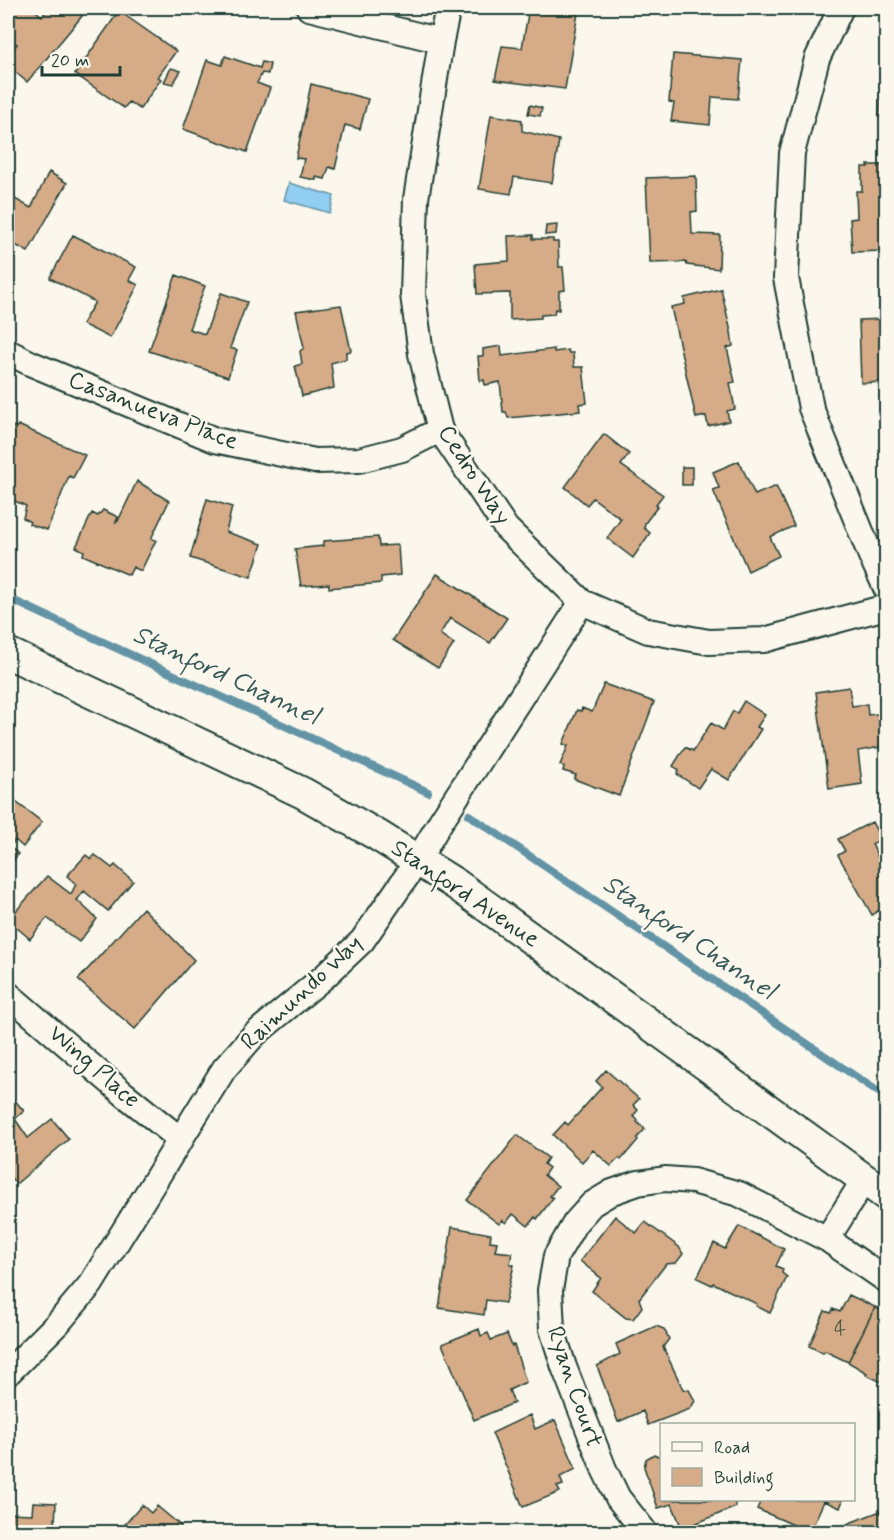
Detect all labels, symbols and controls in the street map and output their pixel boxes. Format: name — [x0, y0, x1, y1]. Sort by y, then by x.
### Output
scale bar — [42, 39, 120, 77]
text: 20 m — [51, 49, 89, 73]
street label: Casanueva Place — [64, 364, 242, 458]
street label: Cedro Way — [430, 419, 518, 531]
water label: Stanford Channel — [127, 618, 326, 737]
street label: Stanford Avenue — [384, 833, 545, 957]
water label: Stanford Channel — [595, 867, 783, 1011]
street label: Raimundo Way — [234, 929, 370, 1057]
street label: Wing Place — [40, 1019, 146, 1117]
house number: 4 — [834, 1315, 846, 1343]
street label: Ryan Court — [539, 1322, 609, 1452]
legend — [660, 1423, 855, 1501]
text: Road — [714, 1436, 750, 1460]
text: Building — [714, 1466, 774, 1492]

